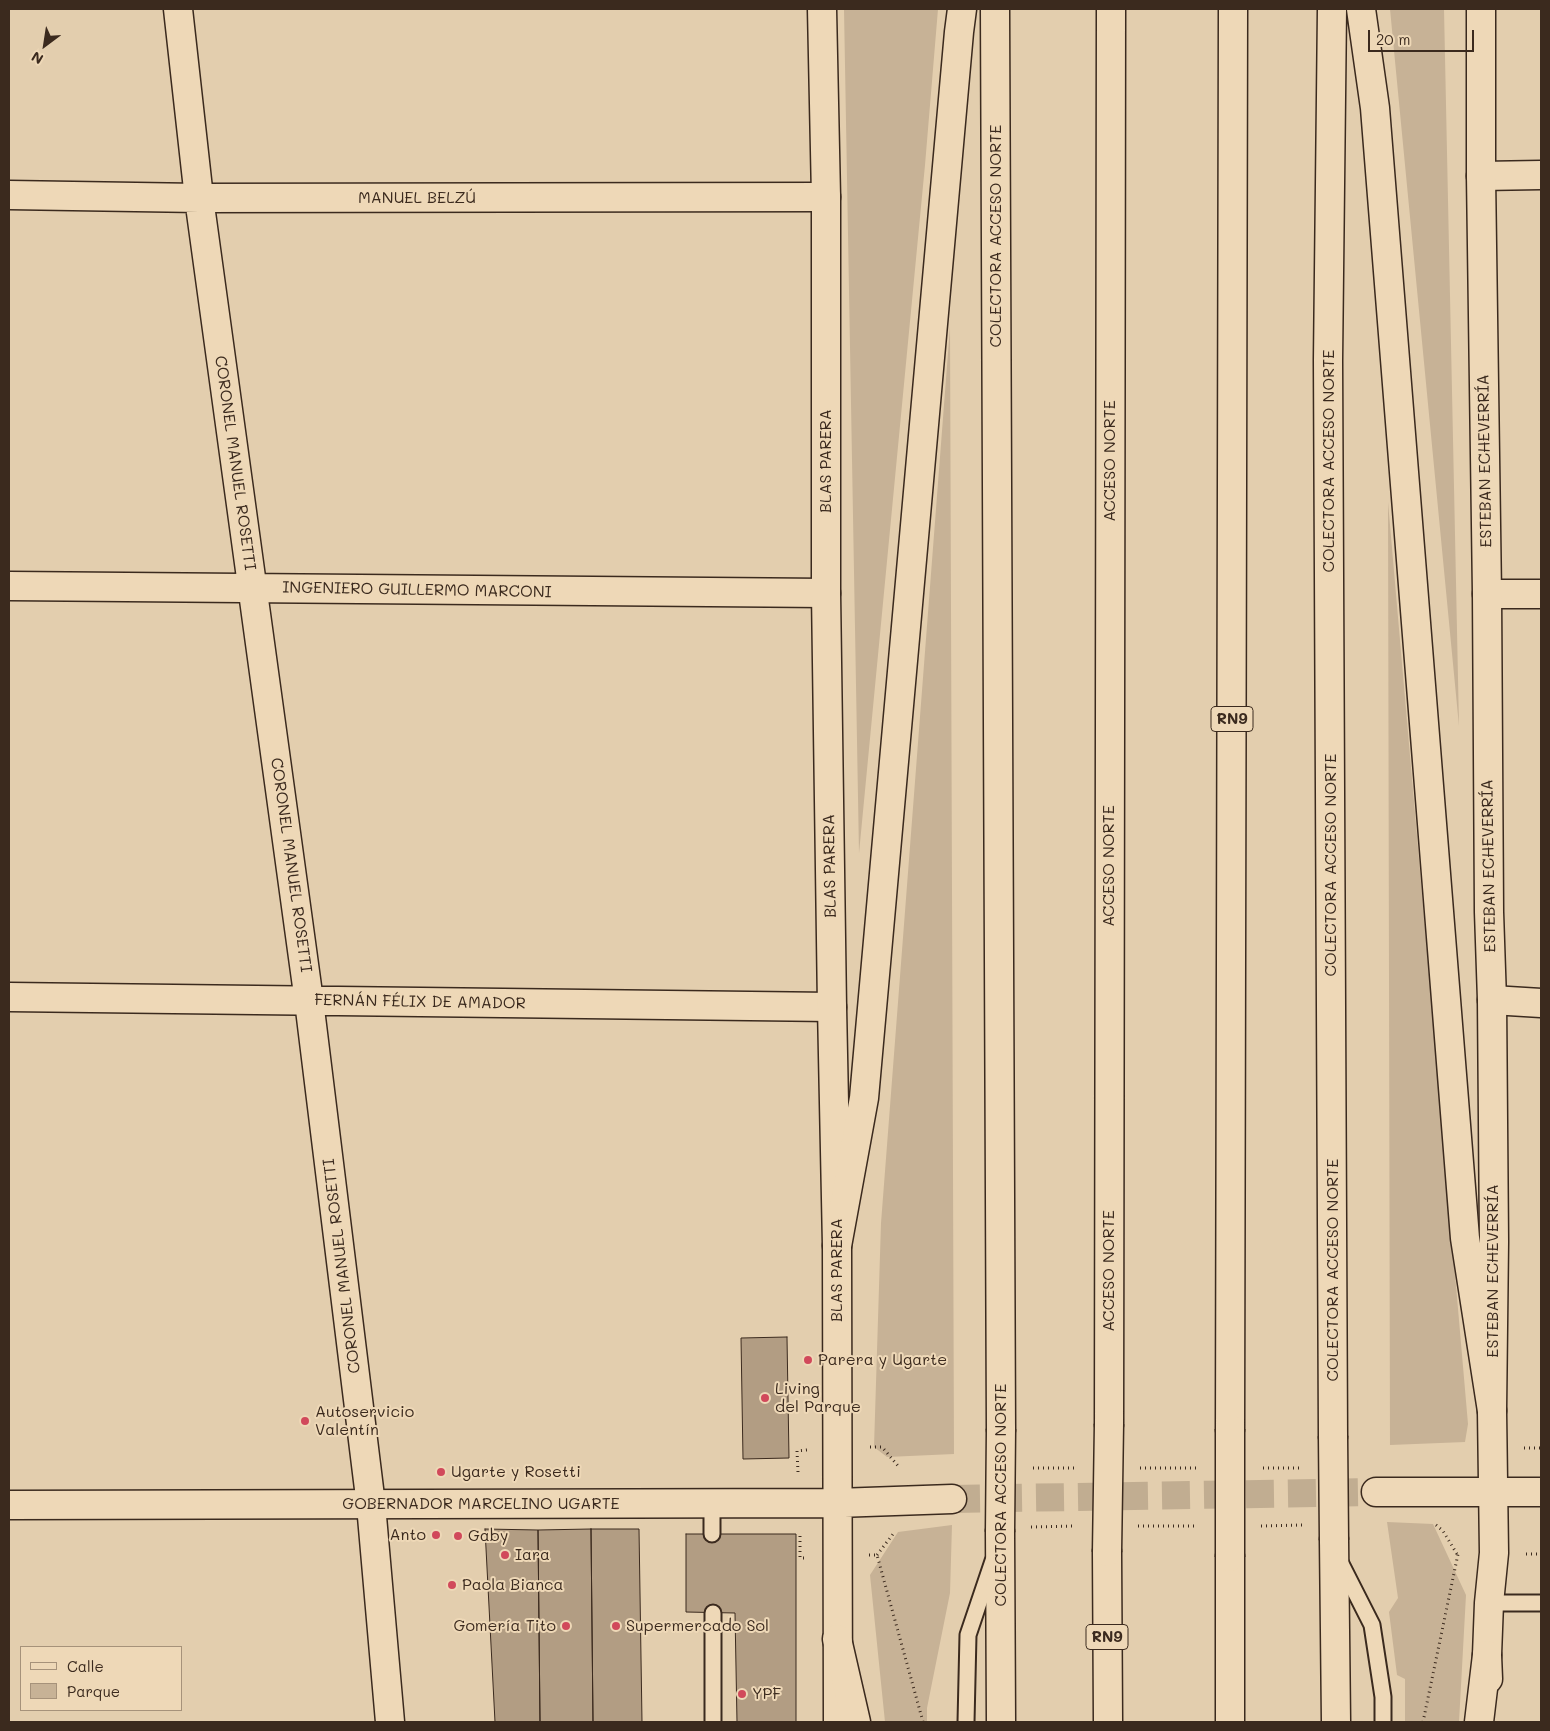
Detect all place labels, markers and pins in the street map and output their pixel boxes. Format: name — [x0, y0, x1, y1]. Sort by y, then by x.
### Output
place label: Parera y Ugarte — [818, 1350, 947, 1370]
marker: Parera y Ugarte — [802, 1354, 814, 1366]
place label: Living del Parque — [775, 1379, 861, 1417]
marker: Living del Parque — [759, 1392, 771, 1404]
place label: Autoservicio Valentín — [315, 1402, 414, 1440]
marker: Autoservicio Valentín — [299, 1415, 311, 1427]
place label: Ugarte y Rosetti — [451, 1462, 581, 1482]
marker: Ugarte y Rosetti — [435, 1466, 447, 1478]
place label: Anto — [390, 1525, 426, 1545]
place label: Gaby — [468, 1526, 508, 1546]
marker: Anto — [430, 1529, 442, 1541]
marker: Gaby — [452, 1530, 464, 1542]
place label: Iara — [515, 1545, 550, 1565]
marker: Iara — [499, 1549, 511, 1561]
place label: Paola Bianca — [462, 1575, 563, 1595]
marker: Paola Bianca — [446, 1579, 458, 1591]
place label: Gomería Tito — [454, 1616, 556, 1636]
place label: Supermercado Sol — [626, 1616, 769, 1636]
marker: Gomería Tito — [560, 1620, 572, 1632]
marker: Supermercado Sol — [610, 1620, 622, 1632]
place label: YPF — [752, 1684, 781, 1704]
marker: YPF — [736, 1688, 748, 1700]

